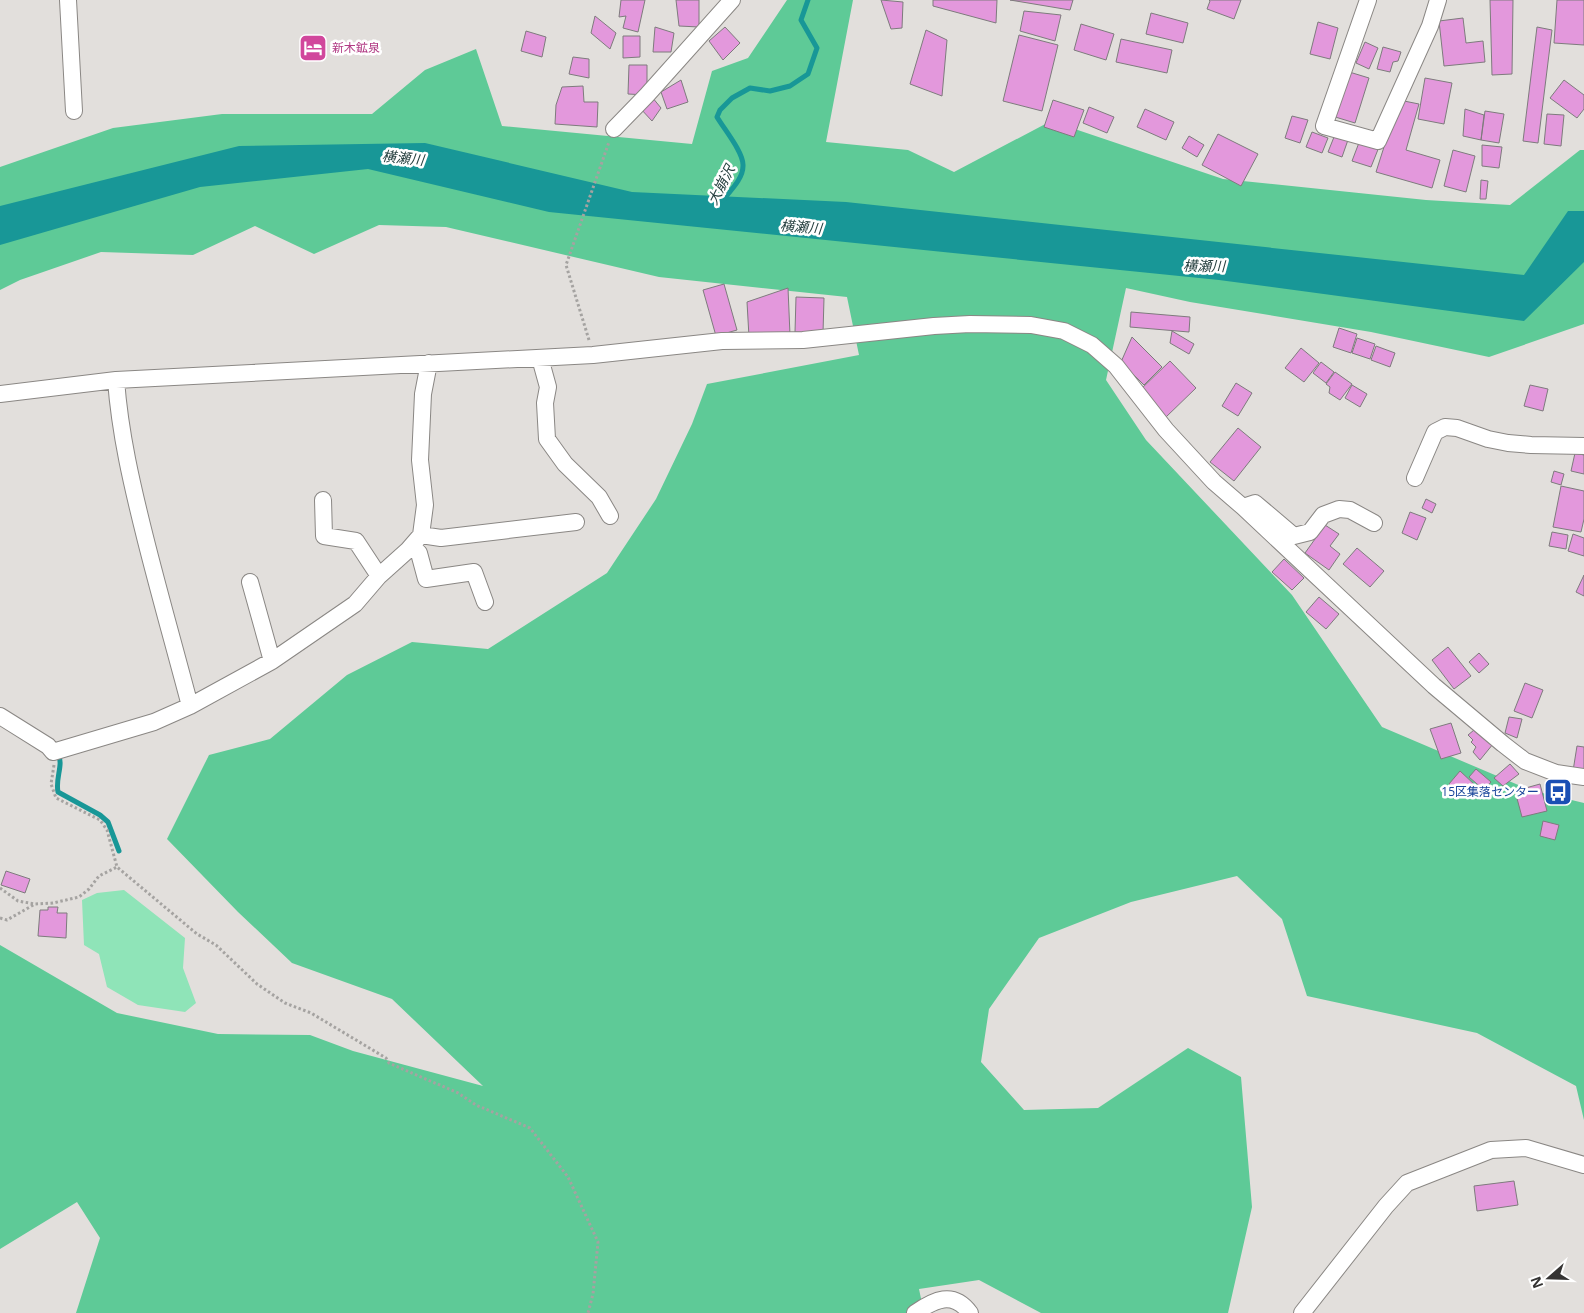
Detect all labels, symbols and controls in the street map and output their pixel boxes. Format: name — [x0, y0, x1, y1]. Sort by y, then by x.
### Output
hotel icon: 新木鉱泉 — [298, 33, 328, 63]
place label: 新木鉱泉 — [332, 39, 380, 56]
water label: 横瀬川 — [381, 146, 427, 169]
water label: 大崩沢 — [703, 160, 739, 208]
water label: 横瀬川 — [779, 215, 825, 238]
water label: 横瀬川 — [1183, 256, 1227, 275]
bus stop icon: 15区集落センター — [1543, 777, 1573, 807]
place label: 15区集落センター — [1441, 783, 1539, 800]
north arrow — [1524, 1253, 1574, 1303]
text: N — [1525, 1274, 1547, 1291]

